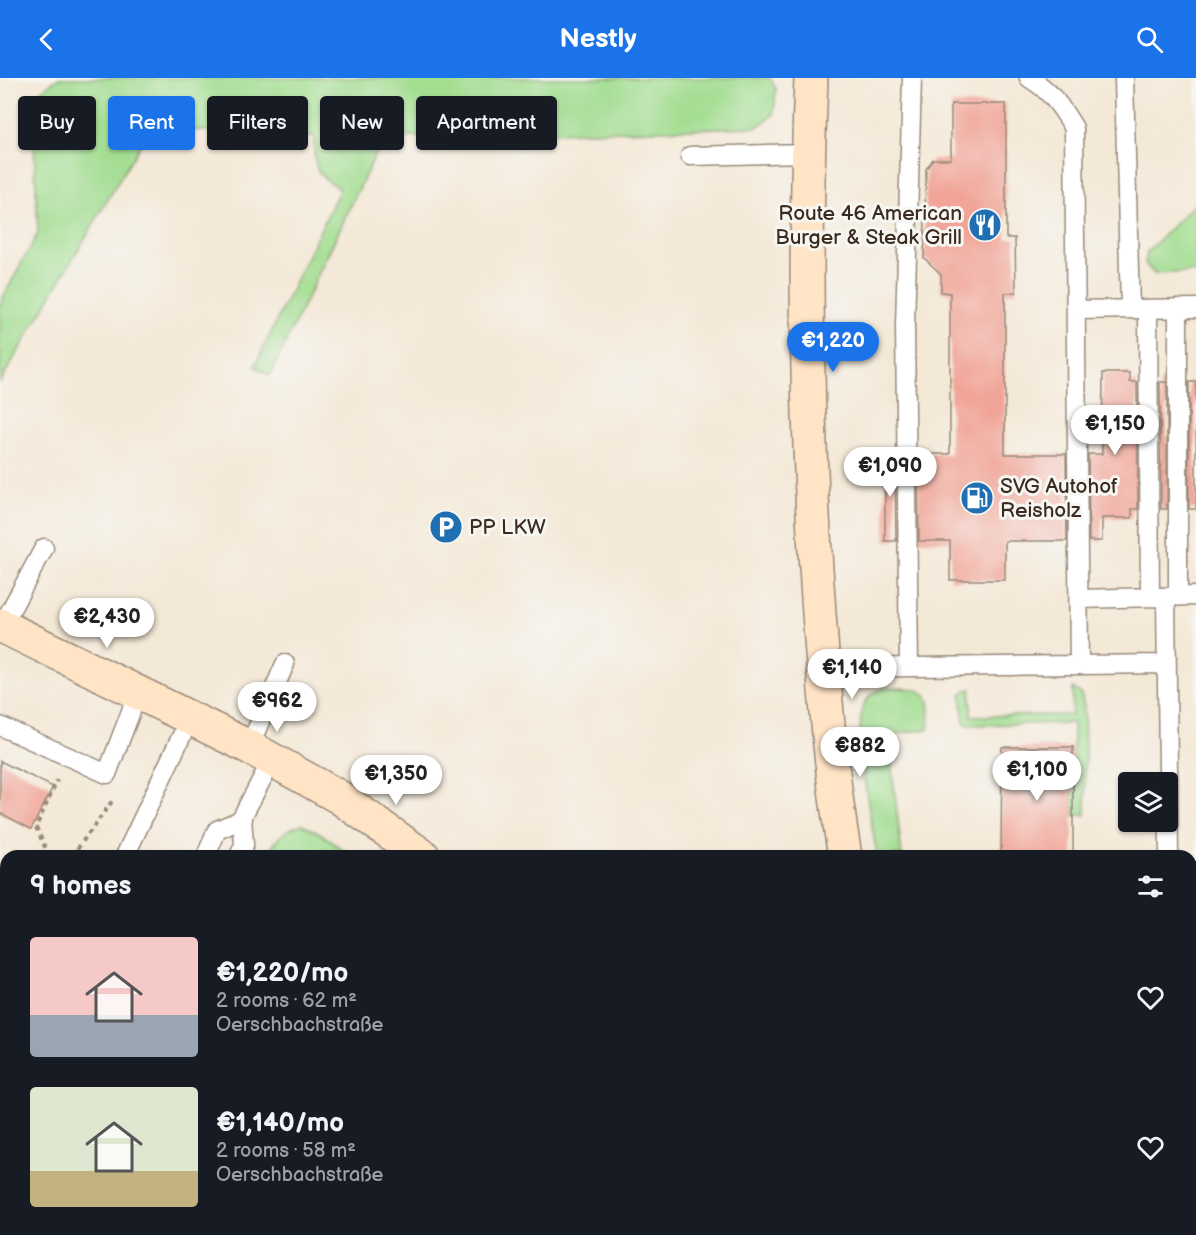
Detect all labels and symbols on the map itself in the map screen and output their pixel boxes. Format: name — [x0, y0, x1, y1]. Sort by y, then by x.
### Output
place label: Route 46 American Burger & Steak Grill — [775, 201, 962, 250]
restaurant icon: Route 46 American Burger & Steak Grill — [967, 207, 1003, 243]
pin: €1,220 — [784, 322, 882, 373]
pin: €1,150 — [1066, 405, 1164, 456]
pin: €1,090 — [841, 447, 939, 498]
place label: SVG Autohof Reisholz — [1000, 474, 1118, 523]
fuel station icon: SVG Autohof Reisholz — [959, 480, 995, 516]
parking icon: PP LKW — [428, 509, 464, 545]
place label: PP LKW — [469, 515, 546, 540]
pin: €2,430 — [58, 598, 156, 649]
pin: €1,140 — [803, 649, 901, 700]
pin: €962 — [241, 682, 313, 733]
pin: €882 — [824, 727, 896, 778]
pin: €1,100 — [988, 751, 1086, 802]
pin: €1,350 — [347, 755, 445, 806]

